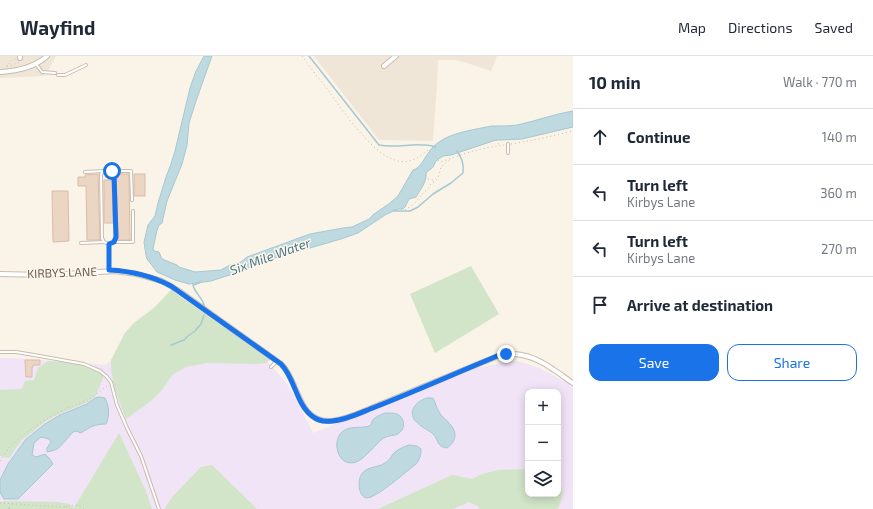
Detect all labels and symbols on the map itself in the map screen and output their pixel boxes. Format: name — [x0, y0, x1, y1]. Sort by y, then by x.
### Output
route start — [103, 162, 121, 180]
water label: Six Mile Water — [227, 234, 313, 278]
street label: KIRBYS LANE — [27, 264, 97, 280]
route end — [497, 345, 515, 363]

